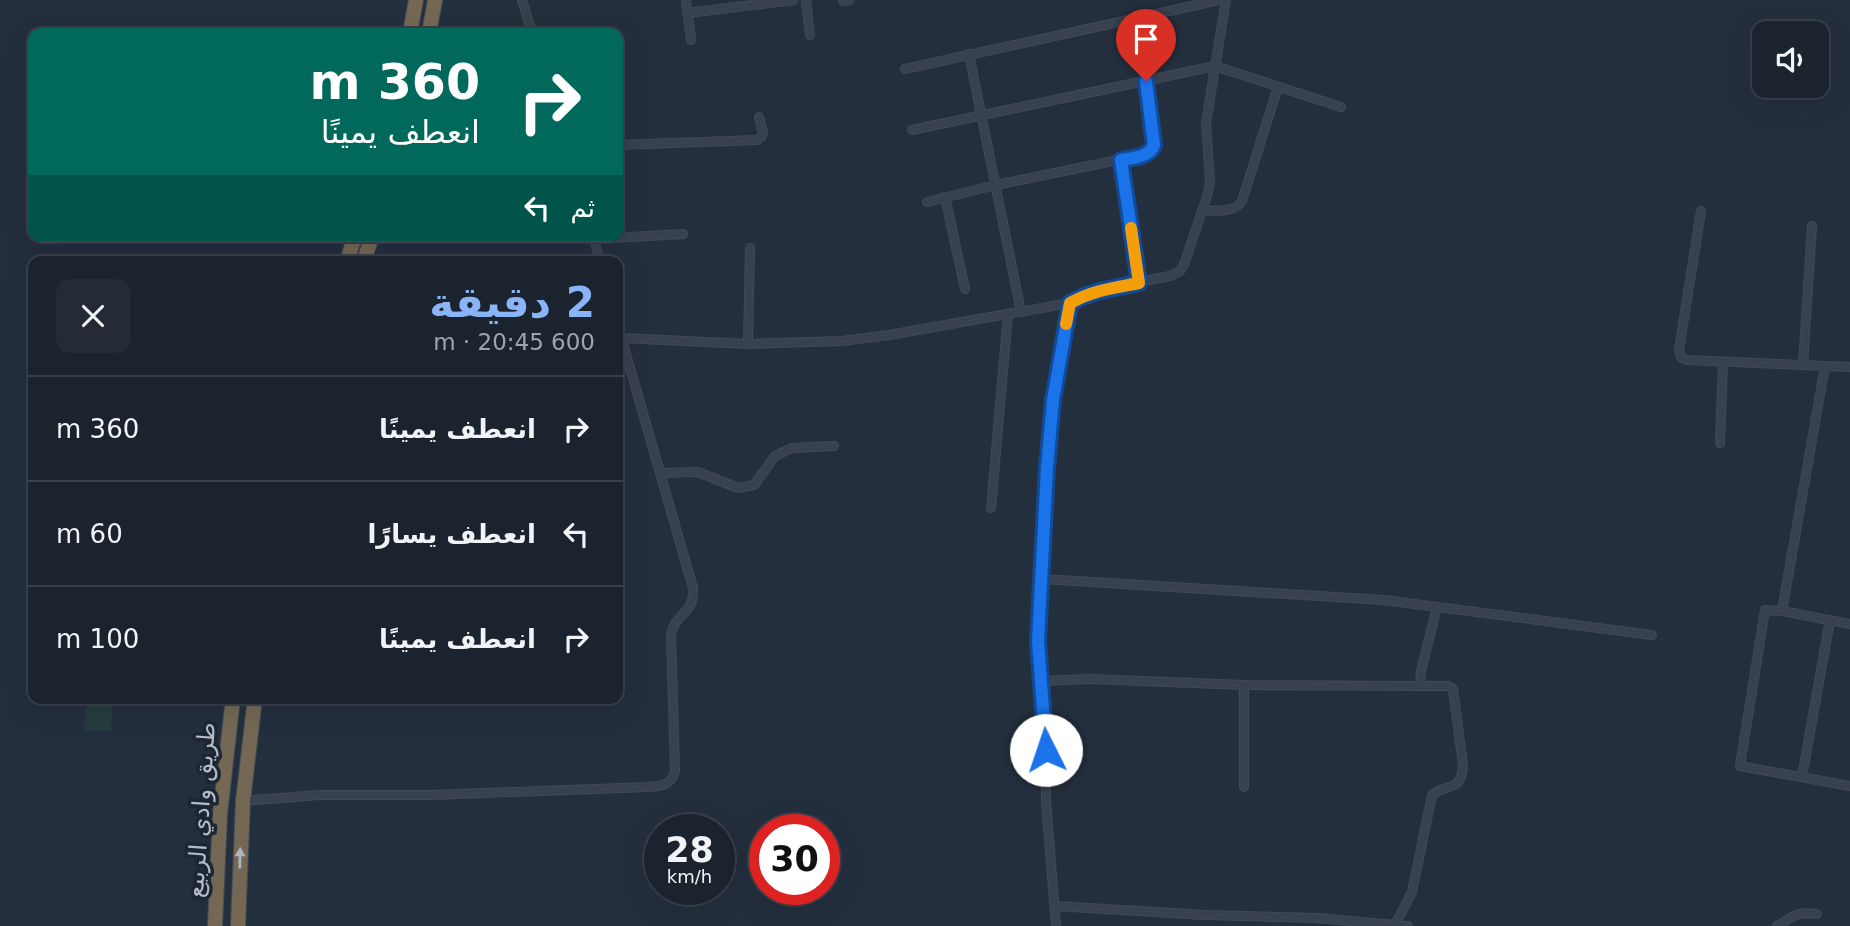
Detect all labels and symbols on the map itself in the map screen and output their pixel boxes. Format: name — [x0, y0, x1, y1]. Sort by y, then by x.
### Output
pin — [1116, 9, 1176, 81]
position arrow — [1009, 713, 1083, 787]
street label: طريق وادي الربيع — [181, 721, 221, 899]
speed limit sign: 30 — [749, 814, 840, 905]
one-way arrow — [234, 847, 246, 869]

